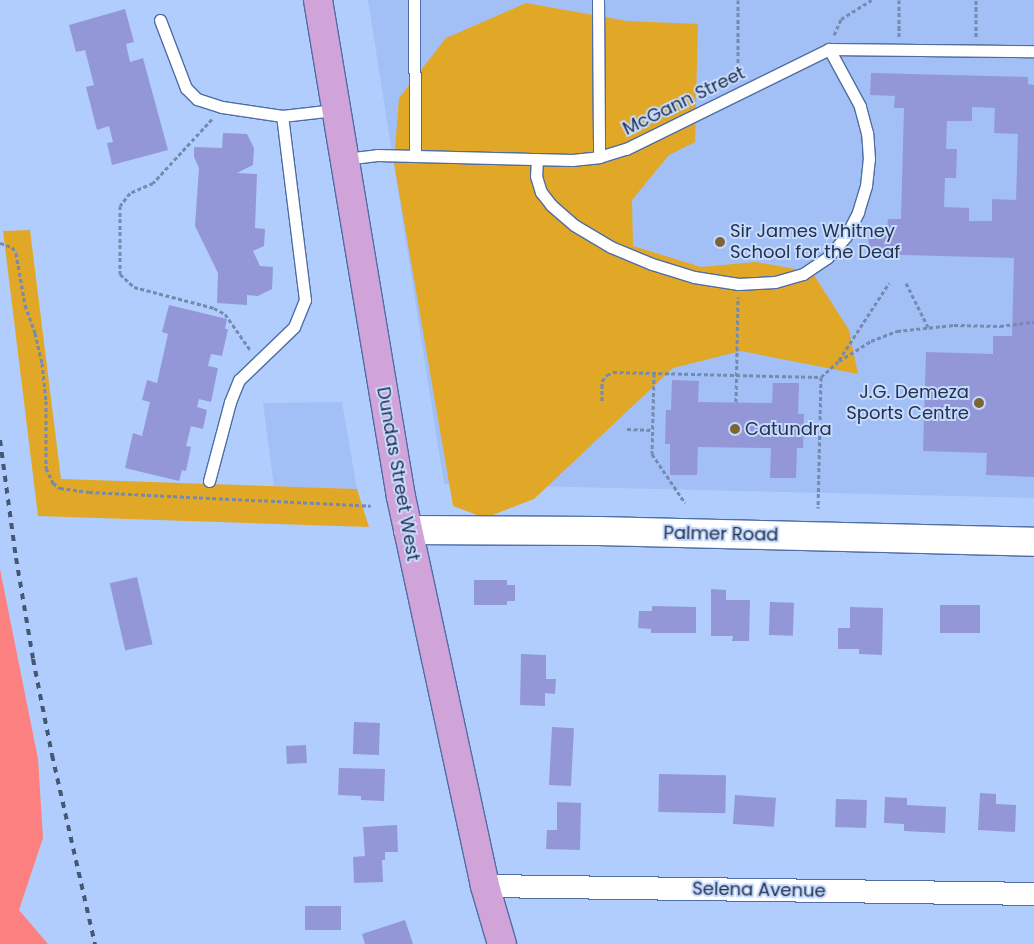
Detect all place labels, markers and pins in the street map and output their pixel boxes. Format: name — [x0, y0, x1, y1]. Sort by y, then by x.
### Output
place label: Sir James Whitney School for the Deaf — [730, 221, 900, 264]
marker: Sir James Whitney School for the Deaf — [714, 236, 726, 248]
place label: J.G. Demeza Sports Centre — [846, 382, 969, 424]
marker: J.G. Demeza Sports Centre — [973, 397, 985, 409]
place label: Catundra — [745, 418, 832, 440]
marker: Catundra — [729, 423, 741, 435]

